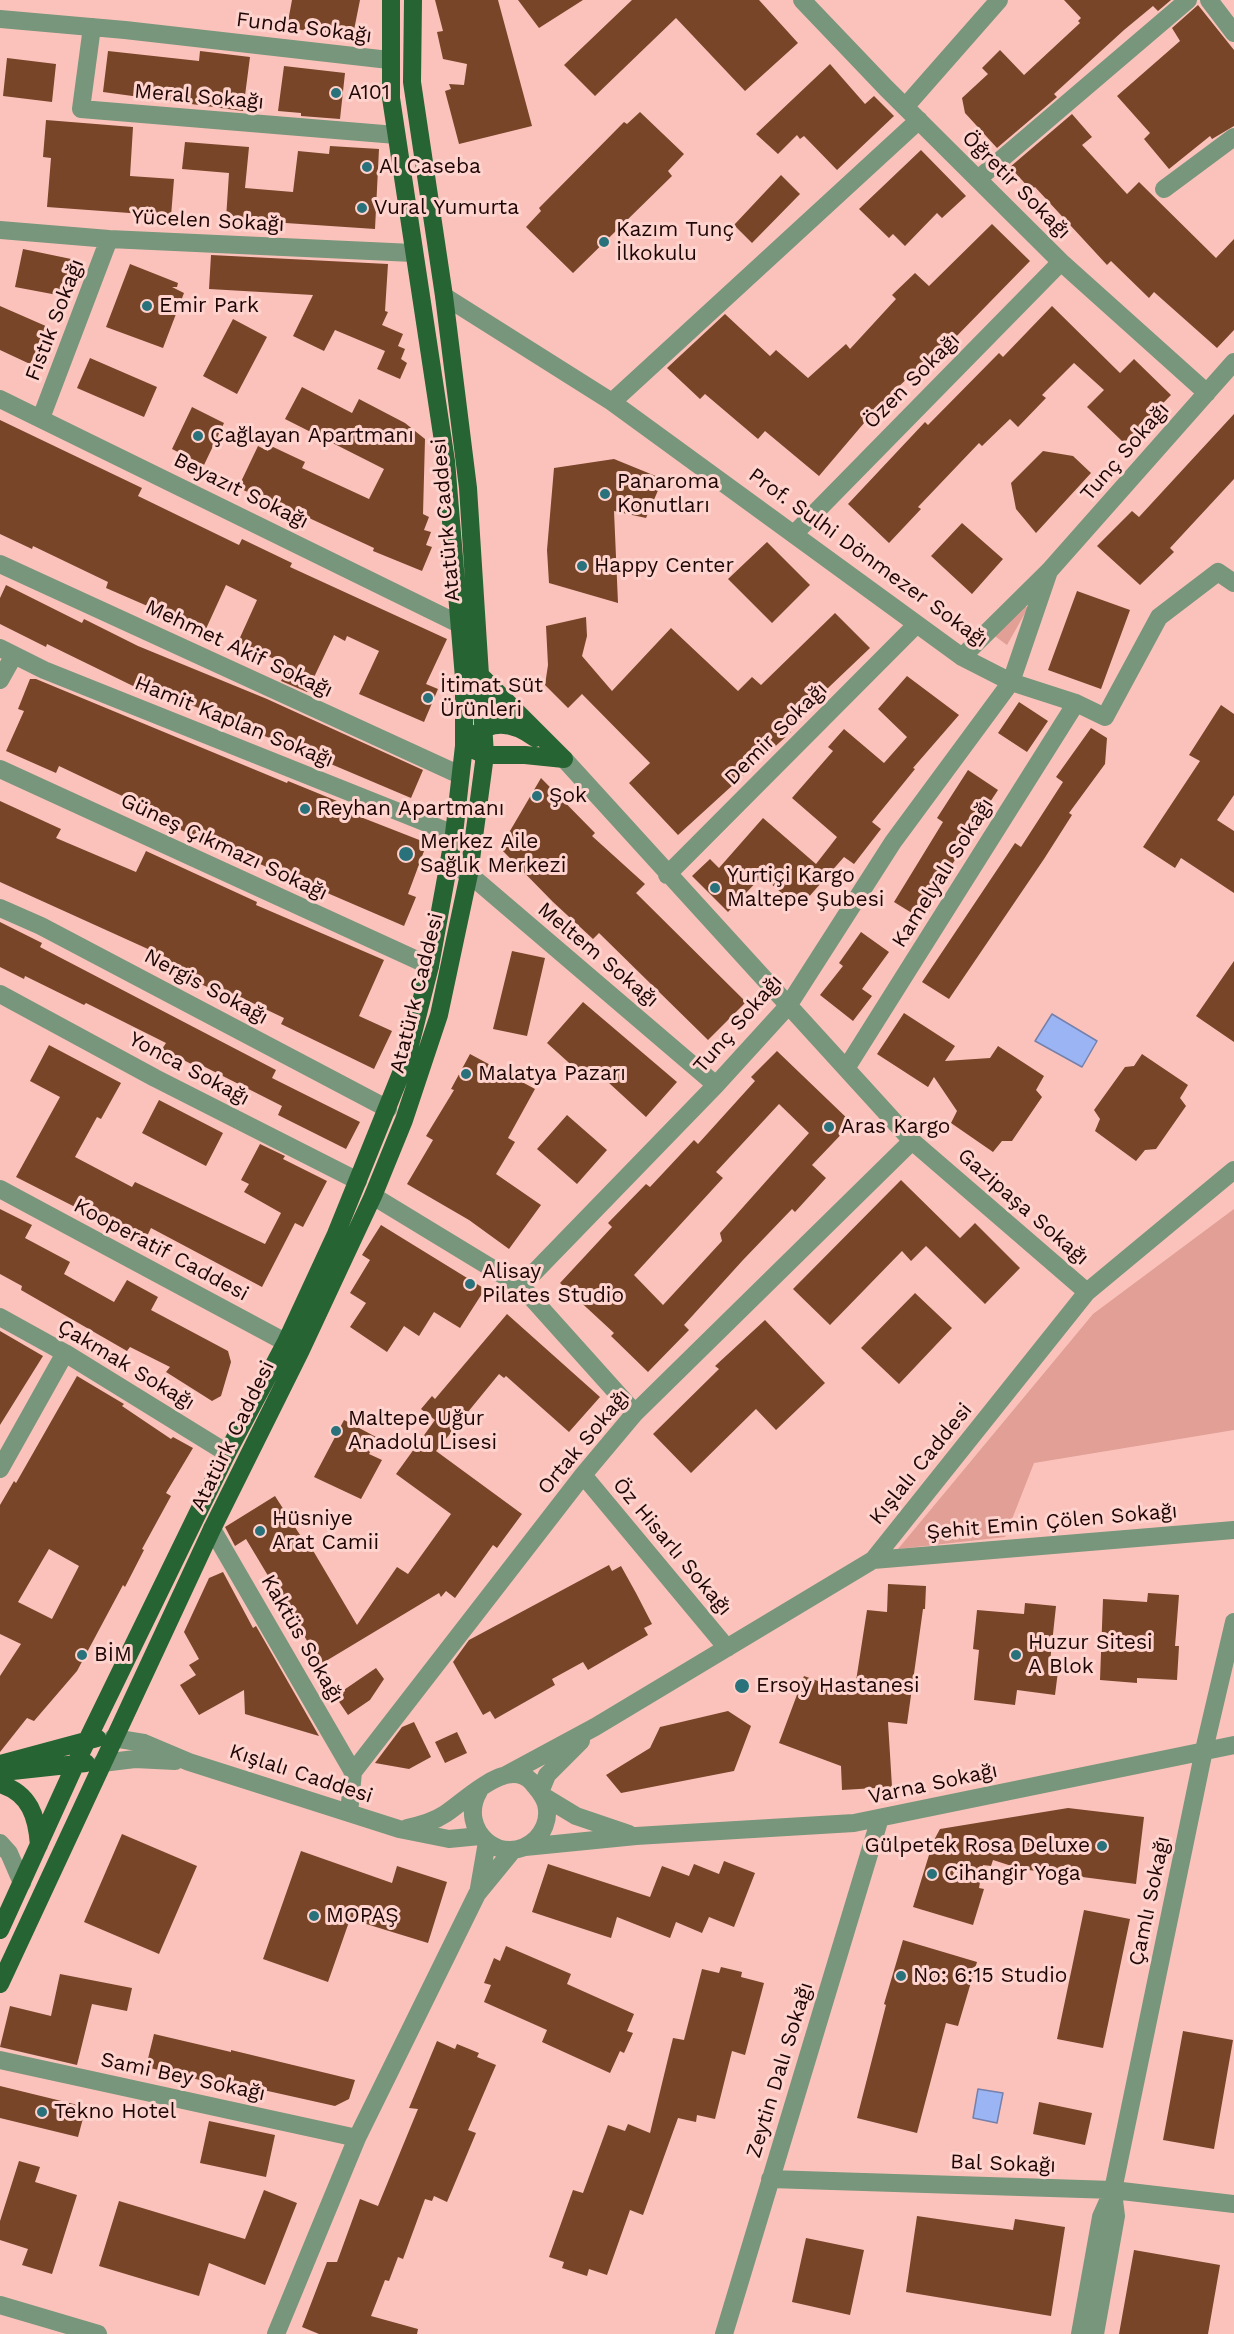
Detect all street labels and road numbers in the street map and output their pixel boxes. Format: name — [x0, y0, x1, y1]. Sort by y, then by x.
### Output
street label: Funda Sokağı — [235, 7, 373, 49]
street label: Meral Sokağı — [133, 79, 265, 115]
street label: Öğretir Sokağı — [956, 125, 1076, 245]
street label: Yücelen Sokağı — [131, 204, 285, 238]
street label: Fıstık Sokağı — [20, 256, 90, 384]
street label: Özen Sokağı — [859, 328, 965, 434]
street label: Tunç Sokağı — [1075, 397, 1175, 507]
street label: Atatürk Caddesi — [426, 437, 466, 603]
street label: Beyazıt Sokağı — [169, 447, 313, 535]
street label: Prof. Sulhi Dönmezer Sokağı — [743, 463, 993, 653]
street label: Mehmet Akif Sokağı — [141, 595, 337, 703]
street label: Hamit Kaplan Sokağı — [131, 671, 337, 773]
street label: Demir Sokağı — [719, 677, 833, 791]
street label: Güneş Çıkmazı Sokağı — [116, 788, 332, 906]
street label: Kamelyalı Sokağı — [887, 794, 999, 952]
street label: Meltem Sokağı — [532, 897, 664, 1013]
street label: Atatürk Caddesi — [385, 910, 449, 1076]
street label: Nergis Sokağı — [140, 944, 272, 1030]
street label: Tunç Sokağı — [688, 969, 788, 1079]
street label: Yonca Sokağı — [124, 1027, 254, 1111]
street label: Gazipaşa Sokağı — [952, 1143, 1094, 1271]
street label: Kooperatif Caddesi — [69, 1193, 253, 1307]
street label: Çakmak Sokağı — [53, 1314, 199, 1416]
street label: Atatürk Caddesi — [186, 1357, 280, 1515]
street label: Ortak Sokağı — [533, 1384, 635, 1500]
street label: Kışlalı Caddesi — [864, 1398, 978, 1530]
street label: Öz Hisarlı Sokağı — [607, 1473, 737, 1621]
street label: Şehit Emin Çölen Sokağı — [926, 1498, 1178, 1546]
street label: Kaktüs Sokağı — [255, 1570, 349, 1708]
street label: Kışlalı Caddesi — [226, 1739, 376, 1809]
street label: Varna Sokağı — [866, 1758, 1000, 1810]
street label: Çamlı Sokağı — [1124, 1834, 1176, 1968]
street label: Zeytin Dalı Sokağı — [741, 1979, 819, 2161]
street label: Sami Bey Sokağı — [98, 2047, 268, 2107]
street label: Bal Sokağı — [950, 2150, 1056, 2178]

